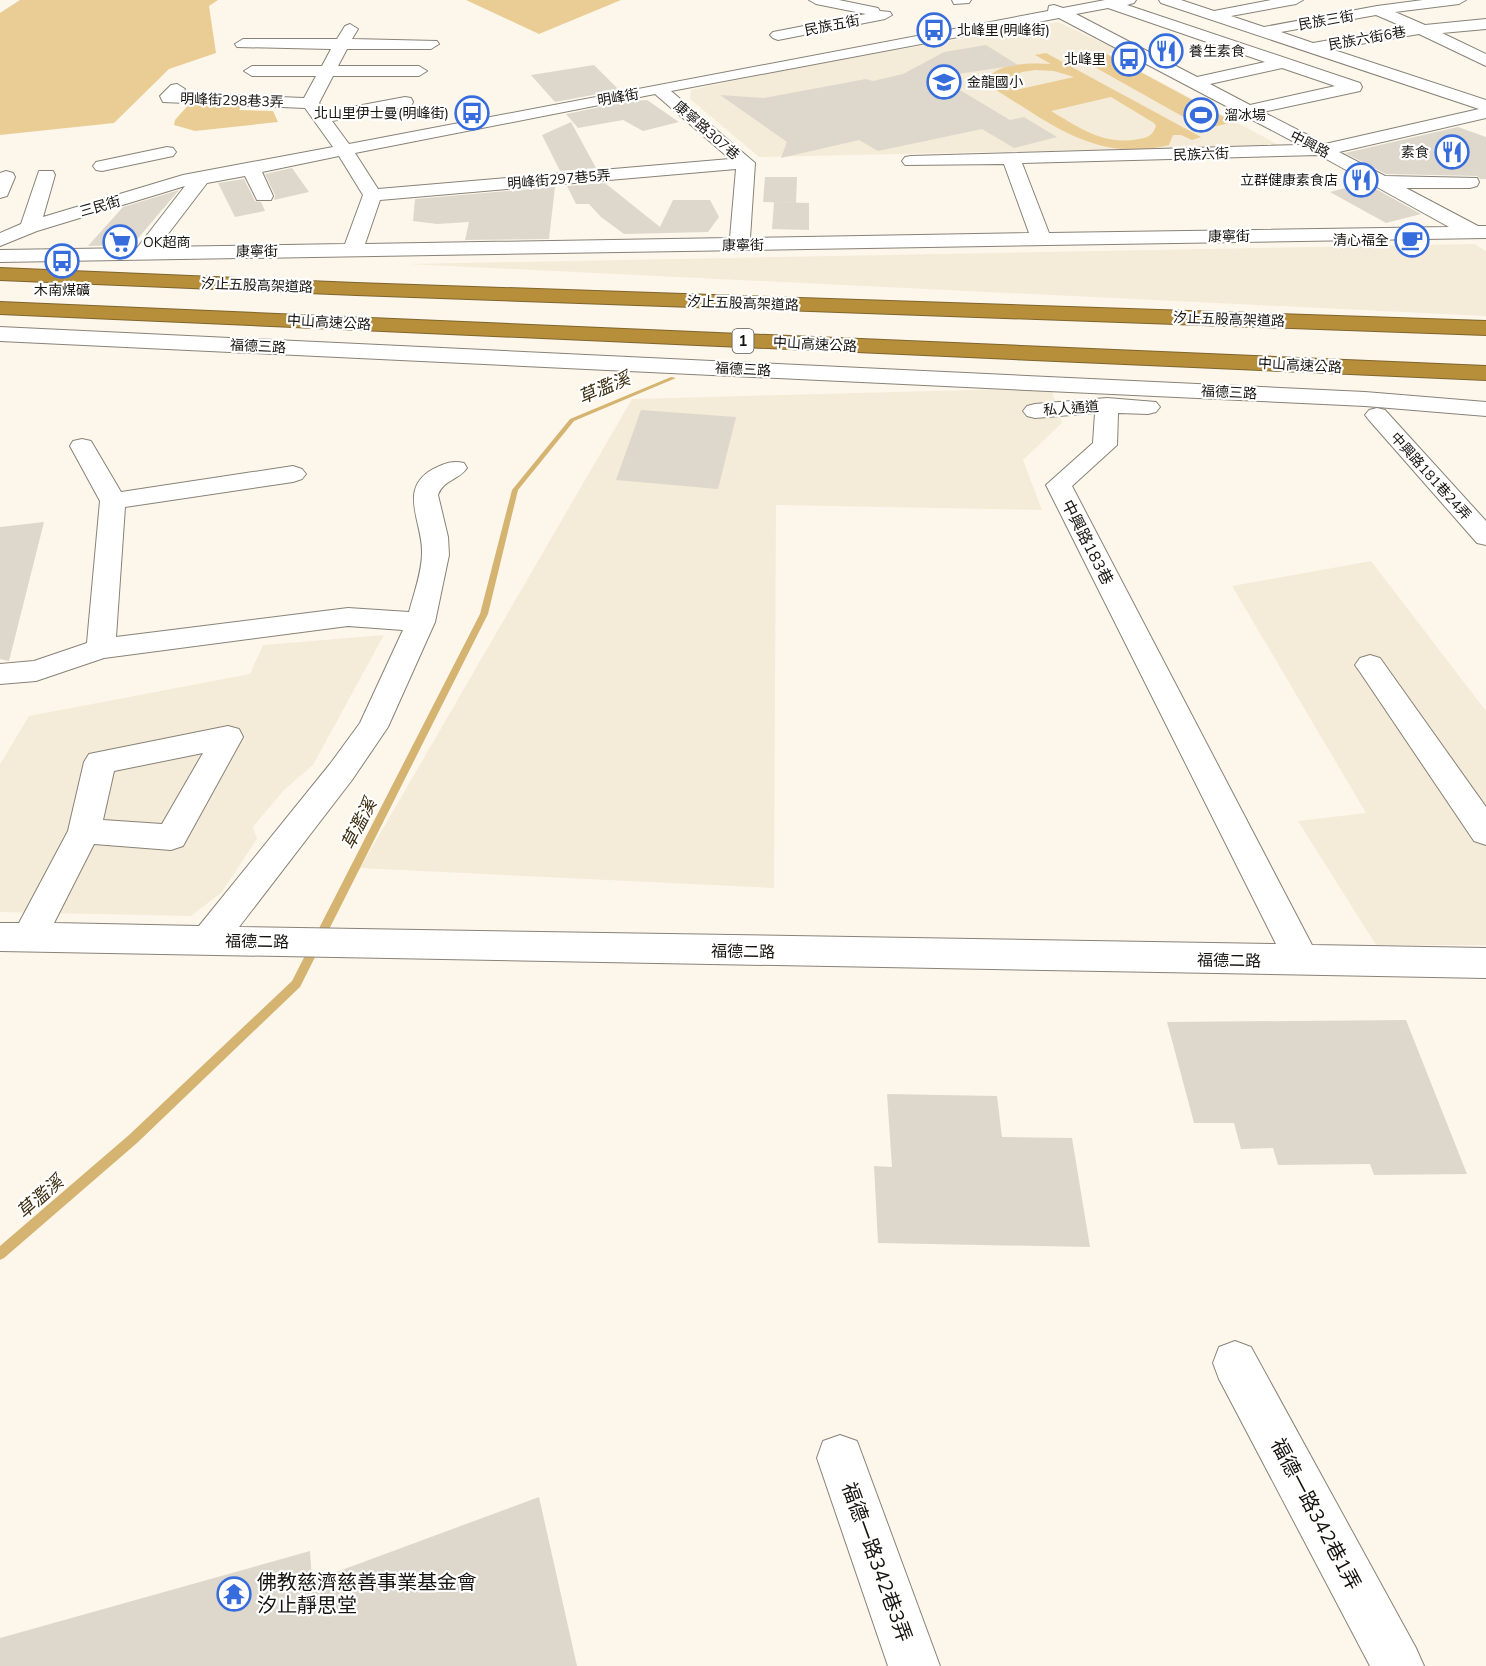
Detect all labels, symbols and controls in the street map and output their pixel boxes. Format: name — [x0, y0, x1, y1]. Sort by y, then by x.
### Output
street label: 民族三街 — [1297, 6, 1355, 35]
street label: 民族五街 — [803, 11, 861, 40]
bus stop icon: 北峰里(明峰街) — [916, 12, 952, 48]
place label: 北峰里(明峰街) — [957, 21, 1050, 40]
street label: 民族六街6巷 — [1327, 22, 1407, 55]
restaurant icon: 養生素食 — [1148, 33, 1184, 69]
bus stop icon: 北峰里 — [1111, 41, 1147, 77]
place label: 養生素食 — [1189, 42, 1245, 61]
place label: 北峰里 — [1064, 50, 1106, 69]
school or university icon: 金龍國小 — [926, 64, 962, 100]
place label: 金龍國小 — [967, 73, 1023, 92]
street label: 明峰街 — [596, 84, 640, 110]
street label: 明峰街298巷3弄 — [180, 89, 284, 112]
bus stop icon: 北山里伊士曼(明峰街) — [454, 95, 490, 131]
street label: 康寧路307巷 — [670, 97, 744, 164]
sports icon: 溜冰場 — [1183, 97, 1219, 133]
place label: 北山里伊士曼(明峰街) — [314, 104, 449, 123]
place label: 溜冰場 — [1224, 106, 1266, 125]
street label: 中興路 — [1287, 126, 1333, 162]
restaurant icon: 素食 — [1434, 134, 1470, 170]
place label: 素食 — [1401, 143, 1429, 162]
street label: 民族六街 — [1173, 144, 1229, 165]
restaurant icon: 立群健康素食店 — [1343, 162, 1379, 198]
street label: 明峰街297巷5弄 — [507, 166, 611, 193]
place label: 立群健康素食店 — [1240, 171, 1338, 190]
street label: 三民街 — [77, 192, 123, 221]
cafe icon: 清心福全 — [1394, 222, 1430, 258]
supermarket icon: OK超商 — [102, 224, 138, 260]
street label: 康寧街 — [1208, 227, 1250, 246]
place label: 清心福全 — [1333, 231, 1389, 250]
place label: OK超商 — [143, 233, 191, 252]
street label: 康寧街 — [722, 236, 764, 255]
street label: 康寧街 — [236, 242, 278, 261]
bus stop icon: 木南煤礦 — [44, 243, 80, 279]
street label: 汐止五股高架道路 — [201, 274, 313, 297]
place label: 木南煤礦 — [34, 281, 90, 300]
street label: 汐止五股高架道路 — [687, 292, 799, 315]
street label: 汐止五股高架道路 — [1173, 308, 1285, 331]
street label: 中山高速公路 — [287, 311, 371, 334]
road number: 1 — [732, 329, 754, 353]
street label: 中山高速公路 — [773, 333, 857, 356]
street label: 福德三路 — [230, 336, 286, 357]
street label: 中山高速公路 — [1258, 354, 1342, 377]
street label: 福德三路 — [715, 359, 771, 380]
water label: 草濫溪 — [574, 365, 636, 410]
street label: 福德三路 — [1201, 382, 1257, 403]
street label: 私人通道 — [1042, 397, 1100, 420]
street label: 中興路181巷24弄 — [1386, 428, 1475, 524]
street label: 中興路183巷 — [1056, 496, 1118, 589]
water label: 草濫溪 — [336, 792, 383, 854]
street label: 福德二路 — [225, 930, 289, 954]
street label: 福德二路 — [711, 940, 775, 964]
street label: 福德二路 — [1197, 949, 1261, 973]
water label: 草濫溪 — [12, 1168, 71, 1224]
street label: 福德一路342巷1弄 — [1264, 1434, 1367, 1595]
street label: 福德一路342巷3弄 — [835, 1479, 918, 1646]
place label: 佛教慈濟慈善事業基金會 汐止靜思堂 — [257, 1569, 477, 1619]
temple icon: 佛教慈濟慈善事業基金會 汐止靜思堂 — [216, 1576, 252, 1612]

